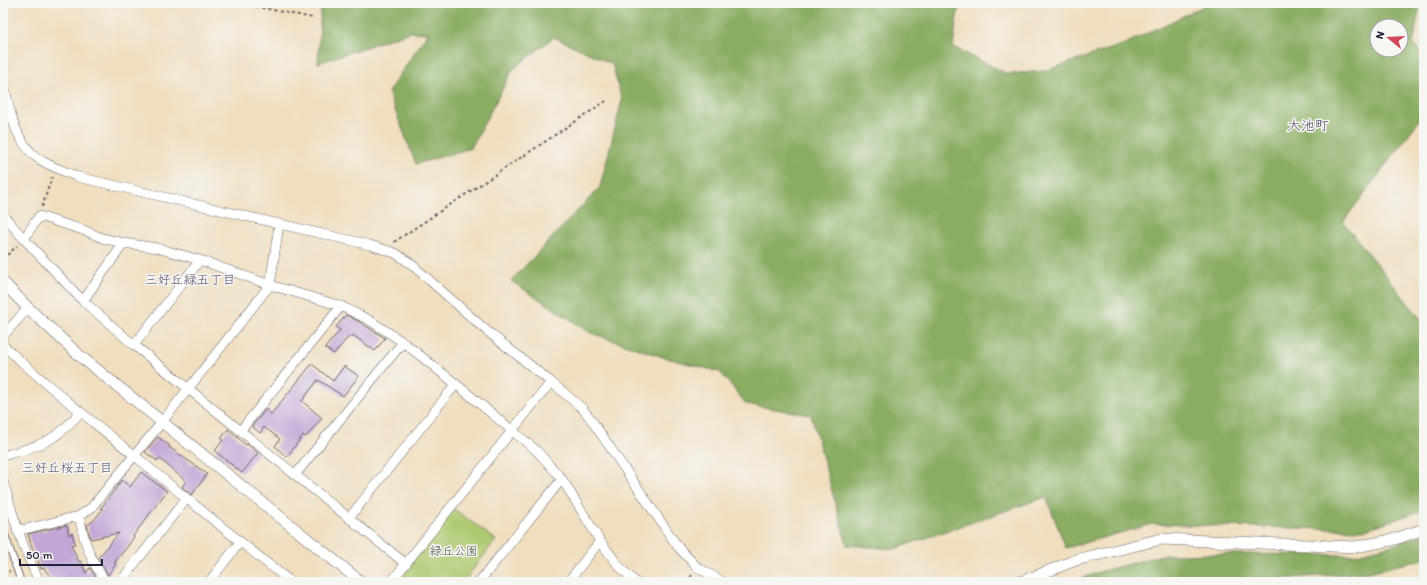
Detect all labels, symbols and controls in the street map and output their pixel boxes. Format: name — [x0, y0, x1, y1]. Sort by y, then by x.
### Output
north arrow — [1369, 18, 1409, 58]
text: N — [1373, 30, 1387, 41]
district label: 大池町 — [1287, 117, 1329, 134]
district label: 三好丘緑五丁目 — [144, 272, 236, 287]
district label: 三好丘桜五丁目 — [21, 460, 113, 475]
scale bar — [20, 541, 102, 567]
park label: 緑丘公園 — [430, 544, 478, 558]
text: 50 m — [26, 548, 52, 562]

